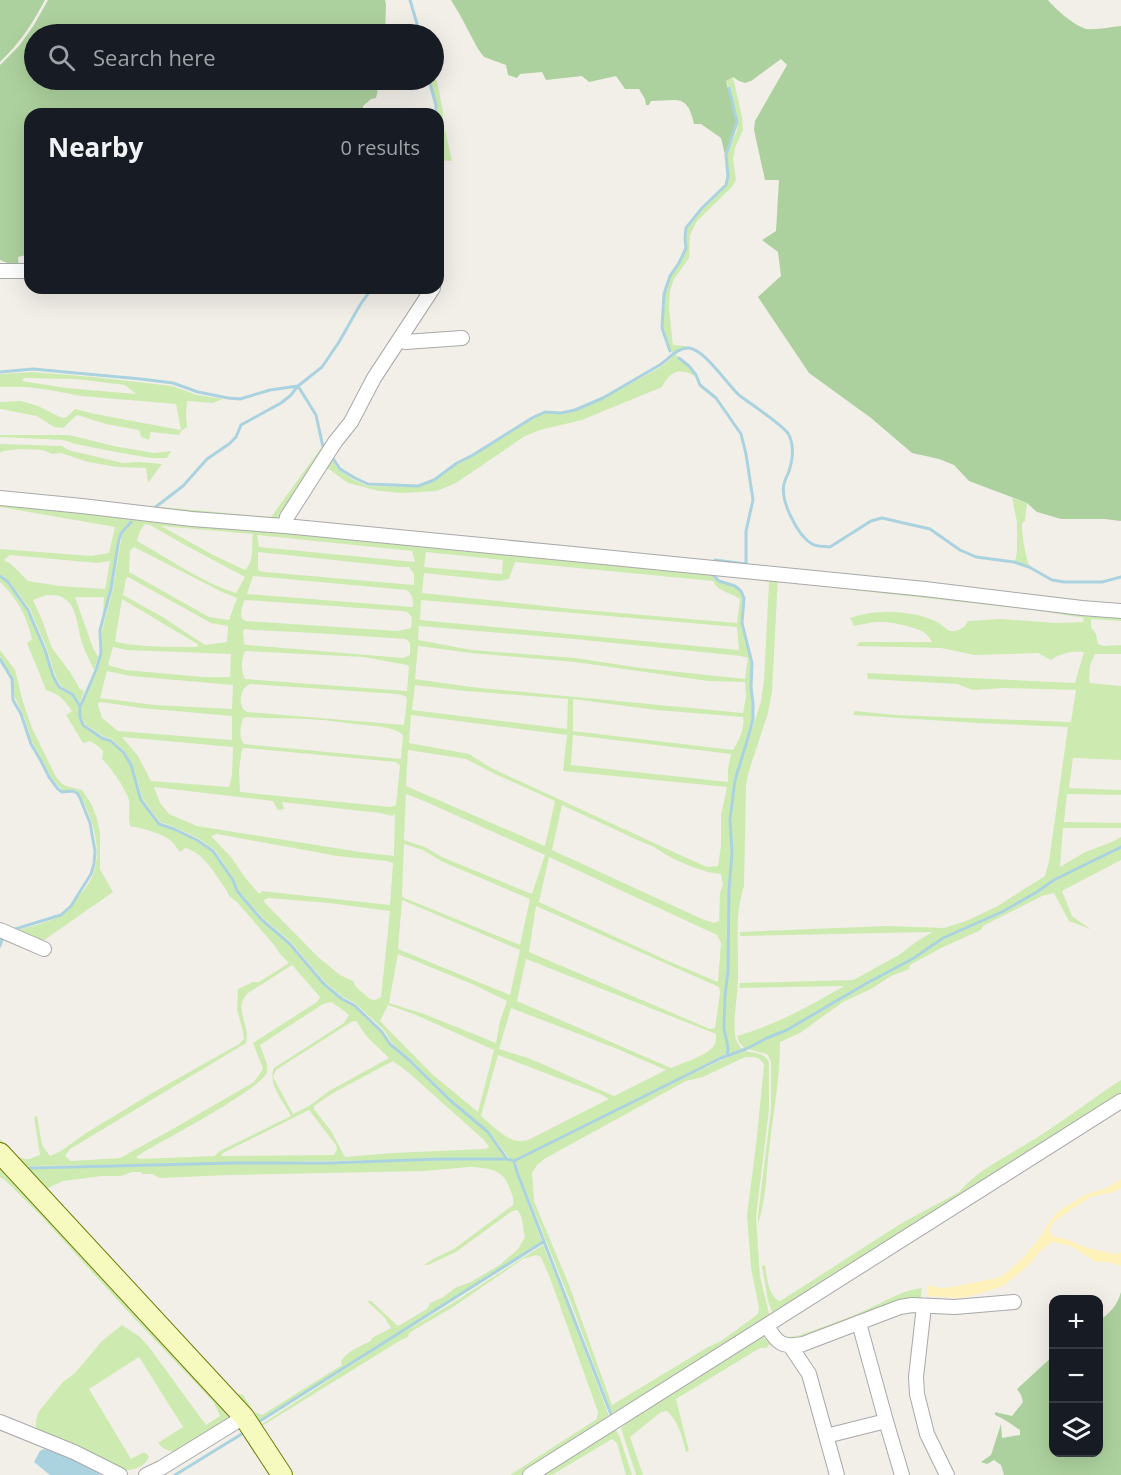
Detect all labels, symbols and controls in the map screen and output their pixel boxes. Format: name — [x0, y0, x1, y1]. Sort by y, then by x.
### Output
search box — [24, 24, 444, 90]
icon: search — [45, 41, 78, 74]
text: Search here — [93, 42, 216, 72]
text: Nearby — [48, 129, 143, 165]
text: 0 results — [340, 134, 420, 161]
map controls — [1049, 1295, 1103, 1457]
button: + — [1049, 1295, 1103, 1349]
button: − — [1049, 1349, 1103, 1403]
button: layers — [1049, 1403, 1103, 1457]

